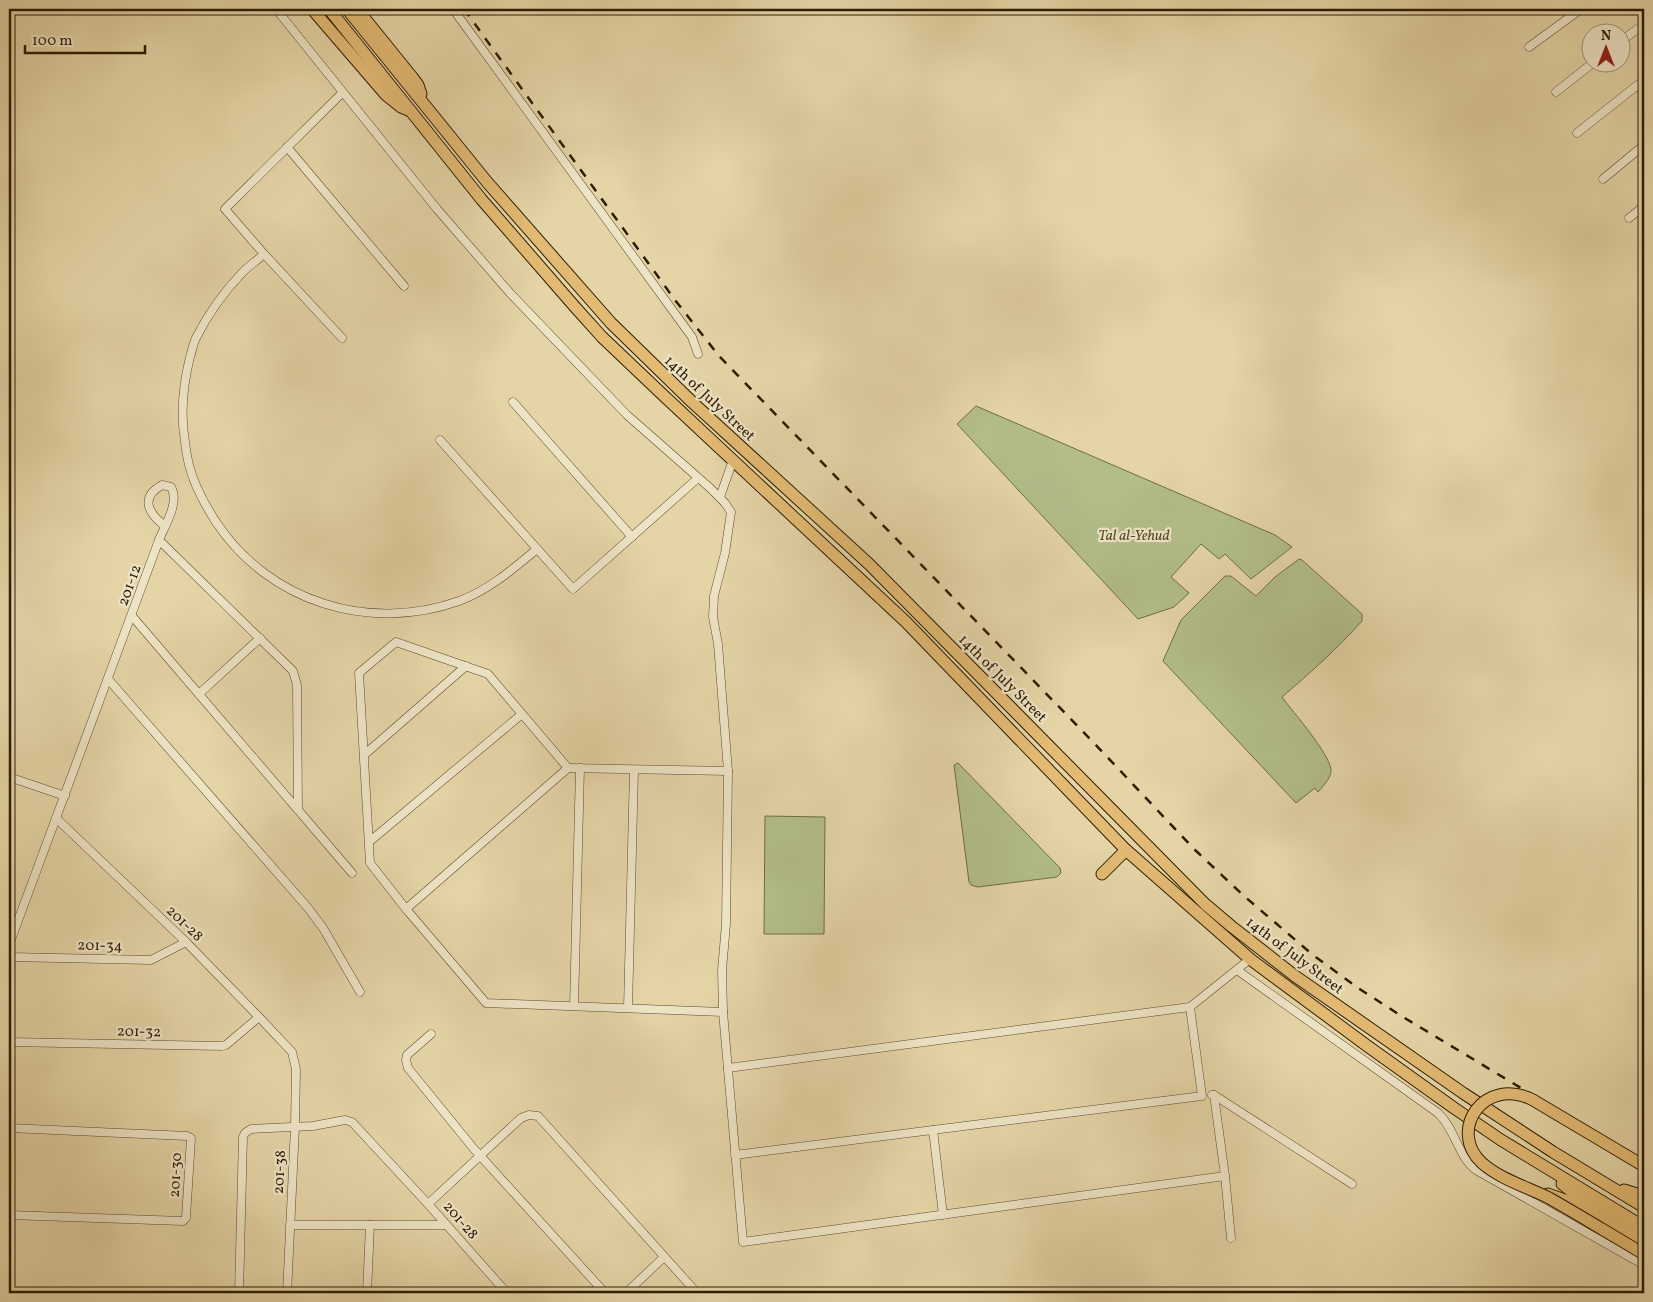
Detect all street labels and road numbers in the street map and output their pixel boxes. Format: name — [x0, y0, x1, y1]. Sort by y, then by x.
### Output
street label: 14th of July Street — [659, 351, 759, 447]
street label: 201-12 — [113, 562, 148, 609]
street label: 14th of July Street — [953, 630, 1051, 728]
street label: 201-28 — [161, 901, 207, 947]
street label: 14th of July Street — [1241, 912, 1347, 1000]
street label: 201-34 — [77, 936, 123, 957]
street label: 201-32 — [117, 1022, 161, 1043]
street label: 201-38 — [269, 1150, 292, 1195]
street label: 201-30 — [165, 1152, 188, 1198]
street label: 201-28 — [437, 1197, 482, 1245]

